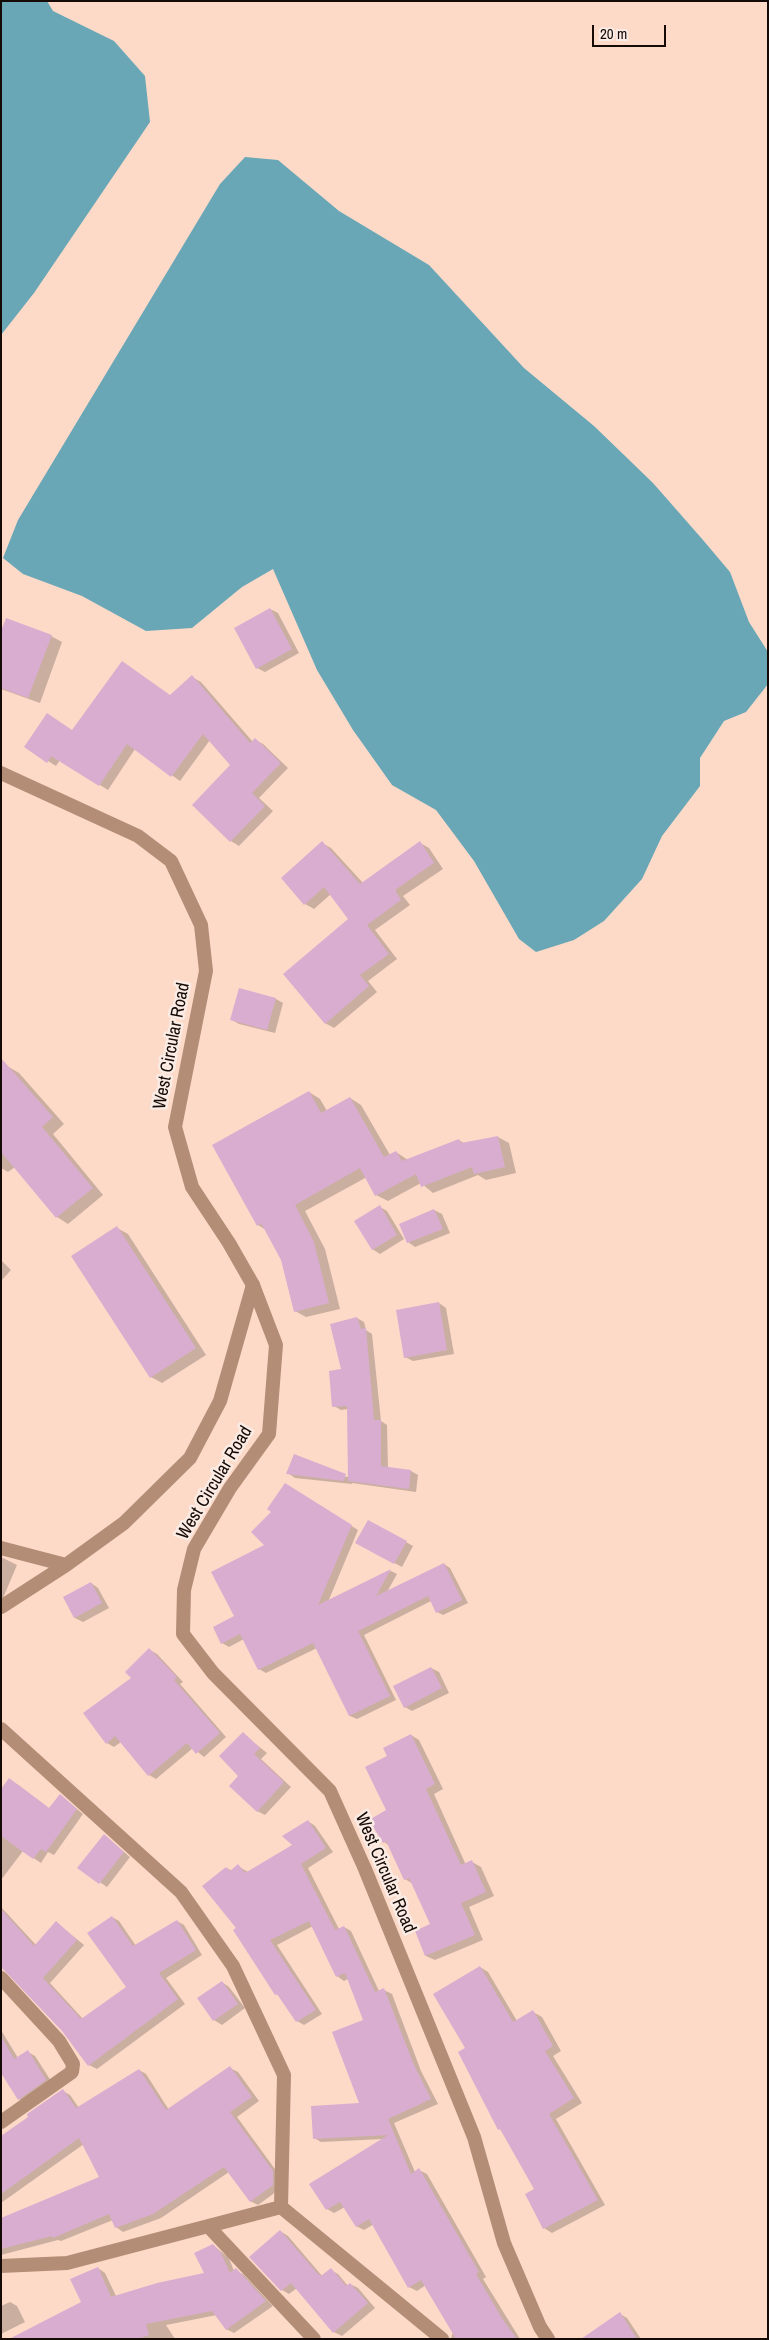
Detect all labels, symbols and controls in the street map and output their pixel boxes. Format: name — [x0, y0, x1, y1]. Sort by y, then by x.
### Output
scale bar — [594, 15, 668, 47]
text: 20 m — [600, 23, 627, 44]
street label: West Circular Road — [149, 981, 195, 1111]
street label: West Circular Road — [173, 1422, 257, 1544]
street label: West Circular Road — [350, 1810, 420, 1936]

